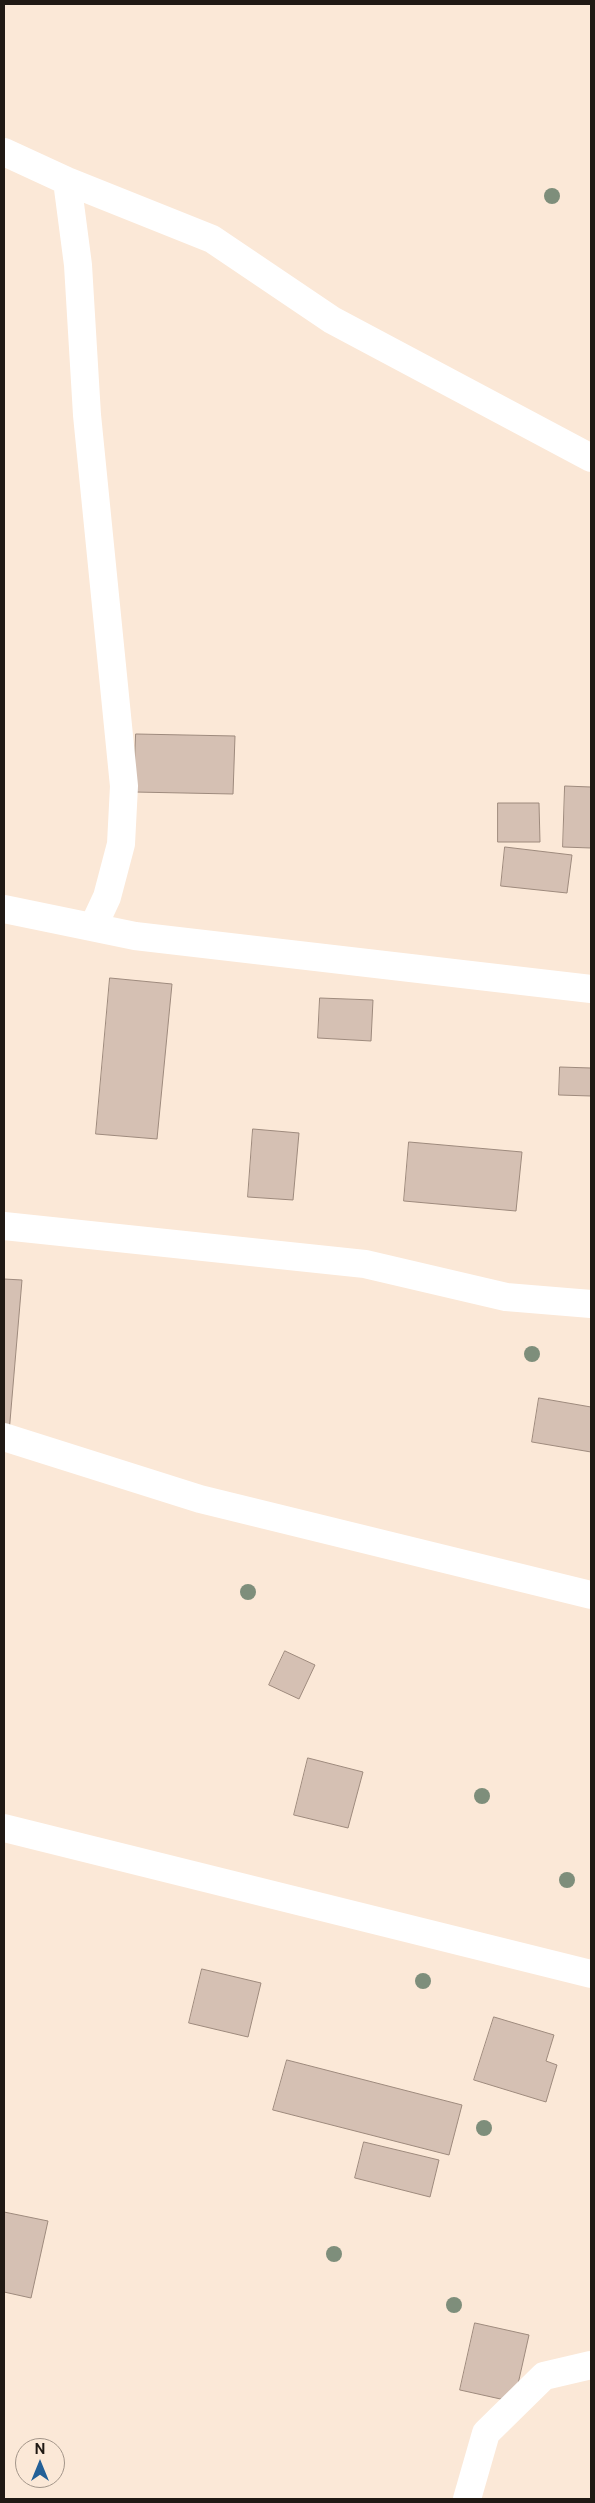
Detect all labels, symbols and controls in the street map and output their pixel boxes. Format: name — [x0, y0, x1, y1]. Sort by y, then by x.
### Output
north arrow — [15, 2438, 65, 2488]
text: N — [35, 2441, 45, 2457]

